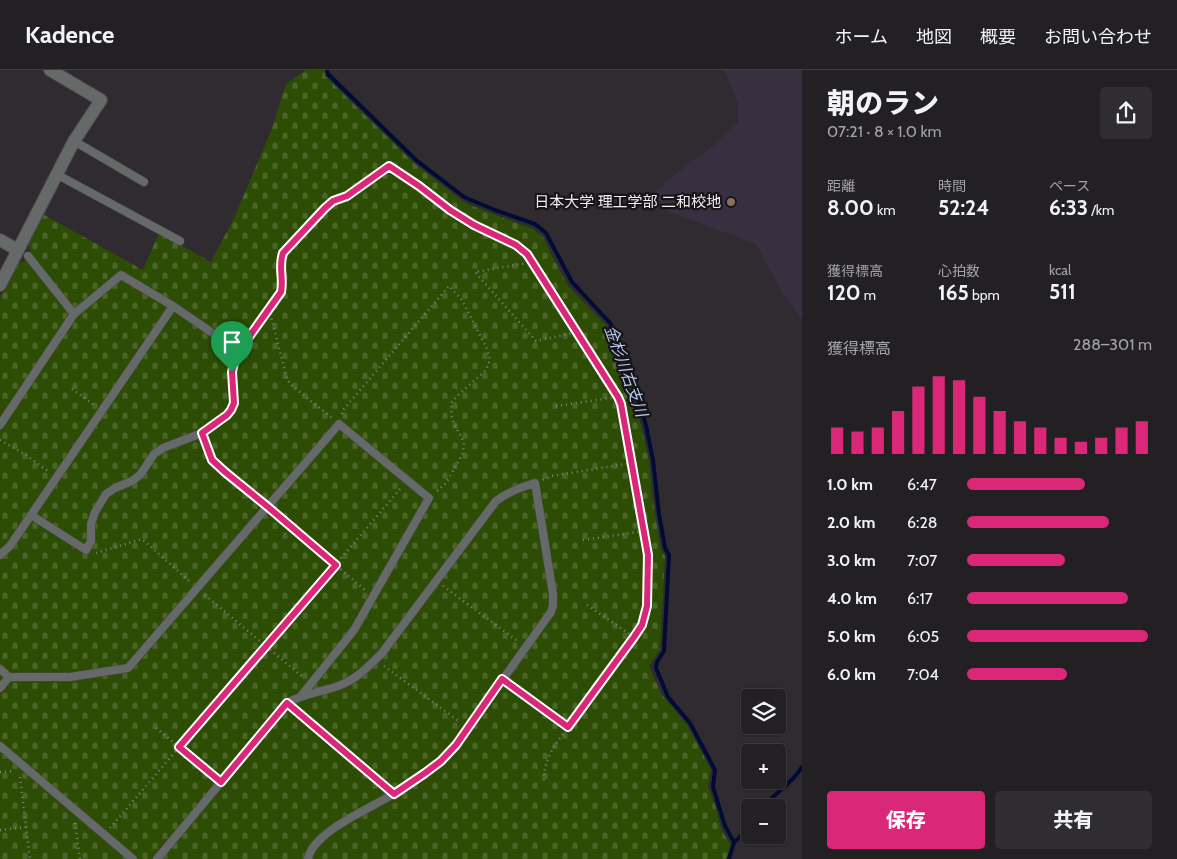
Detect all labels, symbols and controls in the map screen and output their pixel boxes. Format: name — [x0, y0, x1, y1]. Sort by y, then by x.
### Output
text: Kadence — [25, 20, 114, 49]
text: ホーム — [835, 26, 888, 48]
text: 地図 — [916, 26, 952, 48]
text: 概要 — [980, 26, 1016, 48]
text: お問い合わせ — [1044, 26, 1152, 48]
text: 朝のラン — [827, 86, 939, 120]
button: share — [1100, 87, 1152, 139]
text: 07:21 · 8 × 1.0 km — [827, 122, 942, 141]
text: 距離 — [827, 177, 855, 195]
text: 時間 — [938, 177, 966, 195]
text: ペース — [1049, 177, 1090, 195]
place label: 日本大学 理工学部 二和校地 — [534, 193, 721, 211]
text: 8.00 — [827, 195, 874, 220]
text: 52:24 — [938, 195, 989, 220]
text: 6:33 — [1049, 195, 1088, 220]
marker: 日本大学 理工学部 二和校地 — [725, 196, 737, 208]
text: km — [874, 201, 896, 219]
text: /km — [1088, 201, 1114, 219]
text: kcal — [1049, 261, 1071, 279]
text: 獲得標高 — [827, 262, 883, 280]
text: 心拍数 — [938, 262, 980, 280]
text: 511 — [1049, 279, 1076, 304]
text: 120 — [827, 280, 861, 305]
text: 165 — [938, 280, 969, 305]
text: m — [861, 286, 876, 304]
text: bpm — [969, 286, 1000, 304]
pin — [211, 321, 253, 372]
water label: 金杉川右支川 — [601, 323, 652, 421]
icon: arrive — [218, 328, 246, 356]
text: 288–301 m — [1073, 335, 1152, 354]
text: 獲得標高 — [827, 339, 891, 358]
text: 1.0 km — [827, 475, 873, 494]
text: 6:47 — [907, 475, 937, 494]
text: 2.0 km — [827, 513, 875, 532]
text: 6:28 — [907, 513, 938, 532]
text: 3.0 km — [827, 551, 876, 570]
text: 7:07 — [907, 551, 937, 570]
text: 4.0 km — [827, 589, 877, 608]
text: 6:17 — [907, 589, 933, 608]
text: 5.0 km — [827, 627, 876, 646]
text: 6:05 — [907, 627, 939, 646]
text: 6.0 km — [827, 665, 876, 684]
text: 7:04 — [907, 665, 939, 684]
map controls — [741, 689, 786, 844]
button: layers — [741, 689, 786, 734]
button: + — [741, 744, 786, 789]
button: 保存 — [827, 791, 985, 849]
button: 共有 — [995, 791, 1152, 849]
button: − — [741, 799, 786, 844]

